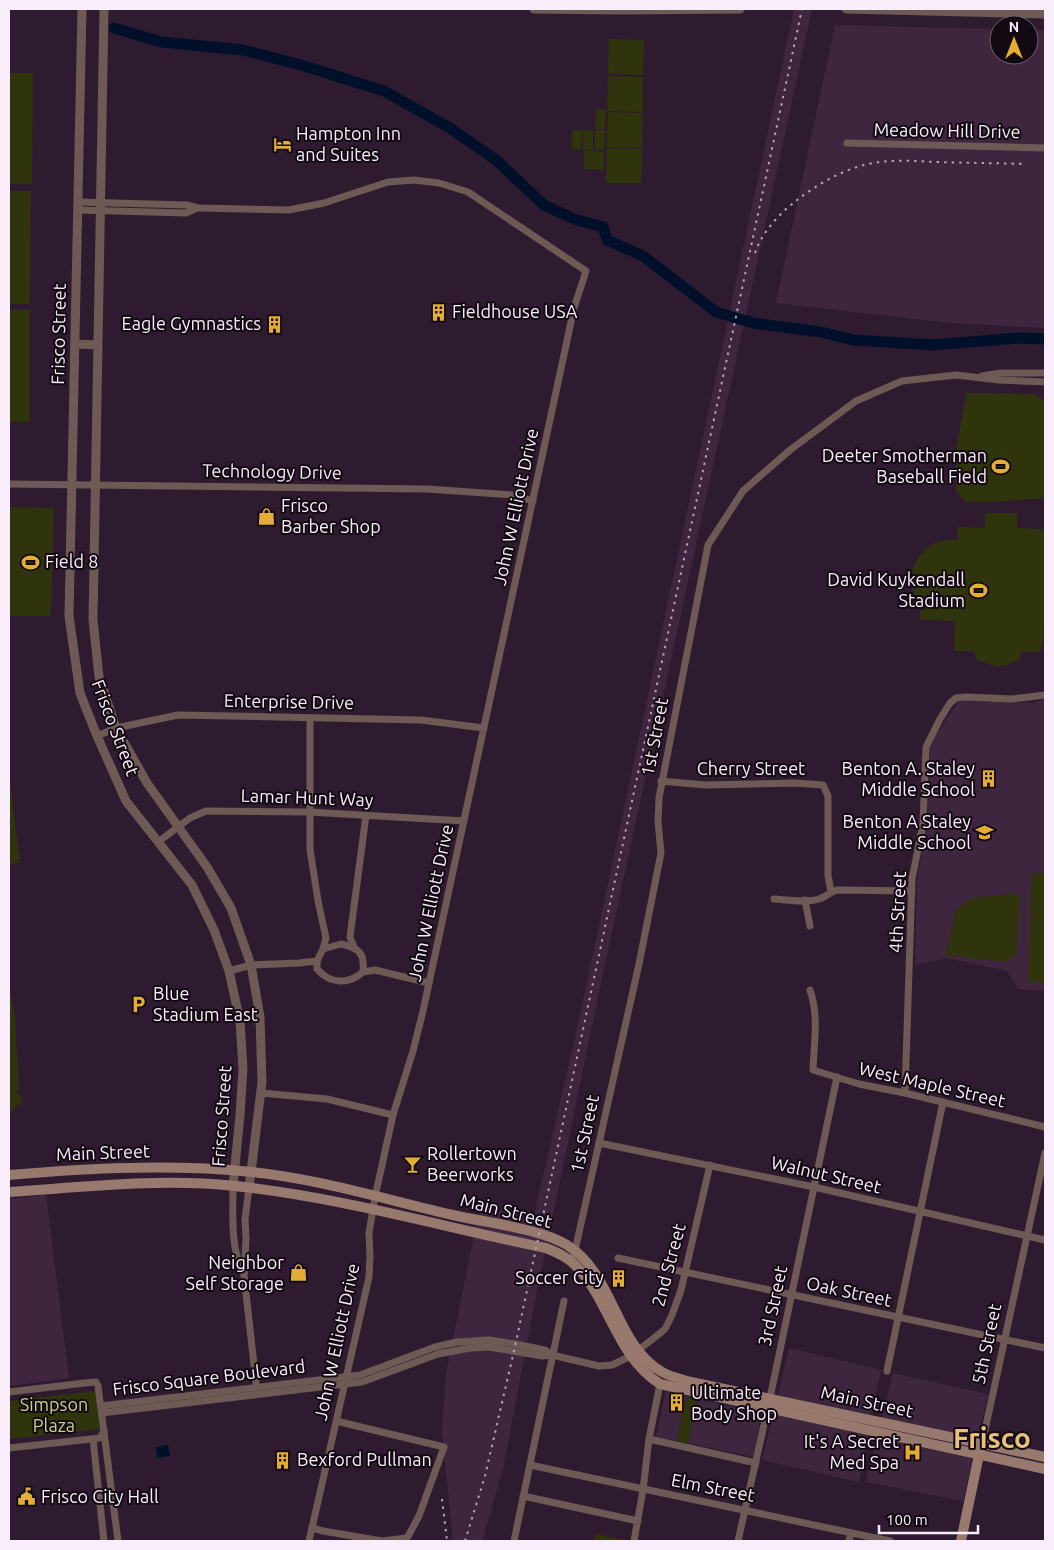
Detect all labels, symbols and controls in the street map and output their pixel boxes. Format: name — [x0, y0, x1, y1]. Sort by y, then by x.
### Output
north arrow — [989, 15, 1039, 65]
text: N — [1009, 19, 1019, 35]
street label: Meadow Hill Drive — [873, 119, 1021, 141]
place label: Hampton Inn and Suites — [296, 123, 401, 164]
hotel icon: Hampton Inn and Suites — [272, 134, 292, 154]
street label: Frisco Street — [47, 283, 69, 385]
place label: Fieldhouse USA — [452, 301, 578, 321]
building icon: Fieldhouse USA — [428, 302, 448, 322]
place label: Eagle Gymnastics — [122, 313, 261, 333]
building icon: Eagle Gymnastics — [265, 314, 285, 334]
street label: John W Elliott Drive — [489, 426, 541, 587]
place label: Deeter Smotherman Baseball Field — [822, 445, 987, 486]
sports icon: Deeter Smotherman Baseball Field — [991, 456, 1011, 476]
street label: Technology Drive — [202, 460, 342, 482]
place label: Frisco Barber Shop — [281, 495, 381, 536]
shop icon: Frisco Barber Shop — [257, 506, 277, 526]
place label: Field 8 — [45, 551, 98, 571]
sports icon: Field 8 — [21, 552, 41, 572]
place label: David Kuykendall Stadium — [827, 569, 965, 610]
sports icon: David Kuykendall Stadium — [969, 580, 989, 600]
street label: Frisco Street — [88, 677, 143, 779]
street label: Enterprise Drive — [224, 690, 354, 712]
street label: 1st Street — [637, 696, 671, 778]
street label: Cherry Street — [697, 758, 805, 778]
place label: Benton A. Staley Middle School — [842, 758, 975, 799]
building icon: Benton A. Staley Middle School — [979, 769, 999, 789]
street label: Lamar Hunt Way — [240, 785, 374, 809]
place label: Benton A Staley Middle School — [843, 811, 971, 852]
street label: John W Elliott Drive — [404, 822, 456, 983]
school or university icon: Benton A Staley Middle School — [975, 822, 995, 842]
street label: 4th Street — [885, 871, 909, 953]
place label: Blue Stadium East — [153, 983, 258, 1024]
parking icon: Blue Stadium East — [129, 994, 149, 1014]
street label: West Maple Street — [857, 1057, 1007, 1111]
street label: Frisco Street — [207, 1065, 235, 1167]
street label: 1st Street — [566, 1093, 602, 1175]
street label: Main Street — [56, 1140, 150, 1164]
place label: Rollertown Beerworks — [427, 1143, 517, 1184]
street label: Walnut Street — [769, 1152, 883, 1196]
bar icon: Rollertown Beerworks — [403, 1154, 423, 1174]
street label: Main Street — [458, 1189, 554, 1231]
street label: 2nd Street — [647, 1221, 689, 1309]
place label: Neighbor Self Storage — [186, 1252, 284, 1293]
street label: John W Elliott Drive — [310, 1261, 362, 1422]
shop icon: Neighbor Self Storage — [288, 1263, 308, 1283]
street label: 3rd Street — [754, 1264, 790, 1348]
place label: Soccer City — [515, 1267, 604, 1287]
building icon: Soccer City — [608, 1268, 628, 1288]
street label: Oak Street — [805, 1272, 894, 1310]
street label: 5th Street — [968, 1302, 1004, 1386]
street label: Frisco Square Boulevard — [112, 1355, 306, 1399]
street label: Main Street — [819, 1381, 915, 1421]
place label: Ultimate Body Shop — [691, 1382, 777, 1423]
building icon: Ultimate Body Shop — [667, 1393, 687, 1413]
park label: Simpson Plaza — [20, 1394, 88, 1435]
district label: Frisco — [953, 1422, 1031, 1453]
place label: It's A Secret Med Spa — [804, 1431, 899, 1472]
hospital icon: It's A Secret Med Spa — [903, 1442, 923, 1462]
place label: Bexford Pullman — [297, 1449, 432, 1469]
building icon: Bexford Pullman — [273, 1450, 293, 1470]
street label: Elm Street — [670, 1469, 757, 1505]
place label: Frisco City Hall — [41, 1486, 159, 1506]
public building icon: Frisco City Hall — [17, 1487, 37, 1507]
scale bar — [879, 1502, 978, 1534]
text: 100 m — [886, 1511, 928, 1528]

